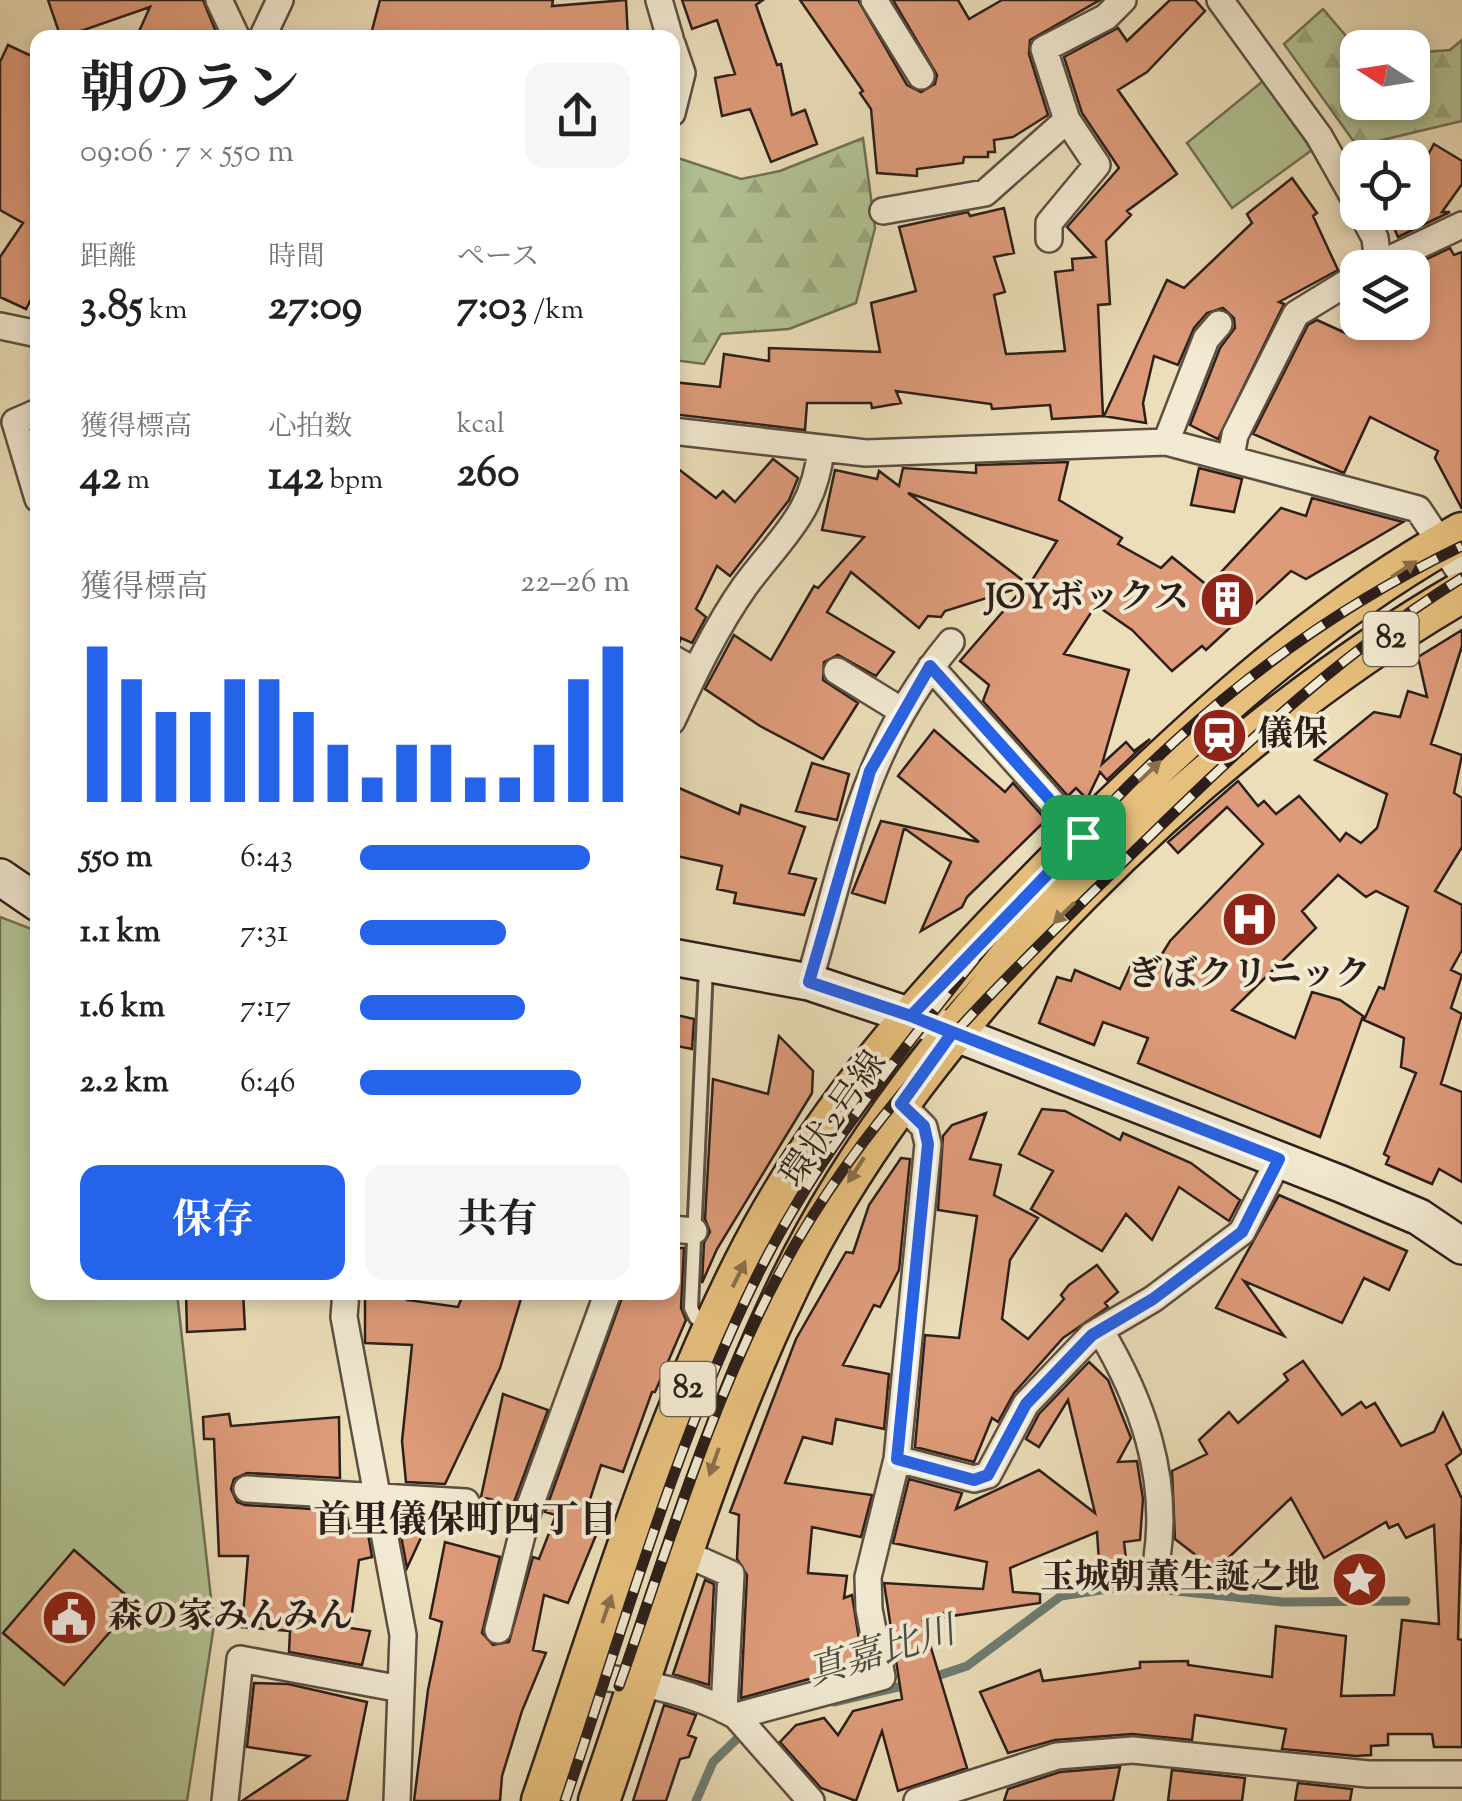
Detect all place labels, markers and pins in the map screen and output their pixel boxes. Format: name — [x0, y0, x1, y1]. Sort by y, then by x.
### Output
building icon: JOYボックス — [1198, 569, 1258, 629]
place label: JOYボックス — [982, 574, 1189, 625]
station icon: 儀保 — [1189, 706, 1249, 766]
place label: 儀保 — [1258, 711, 1328, 762]
pin — [1041, 795, 1126, 880]
hospital icon: ぎぼクリニック — [1219, 890, 1279, 950]
place label: ぎぼクリニック — [1128, 951, 1370, 1002]
place icon: 玉城朝薫生誕之地 — [1329, 1549, 1389, 1609]
place label: 玉城朝薫生誕之地 — [1040, 1554, 1320, 1605]
public building icon: 森の家みんみん — [39, 1588, 99, 1648]
place label: 森の家みんみん — [108, 1593, 353, 1644]

